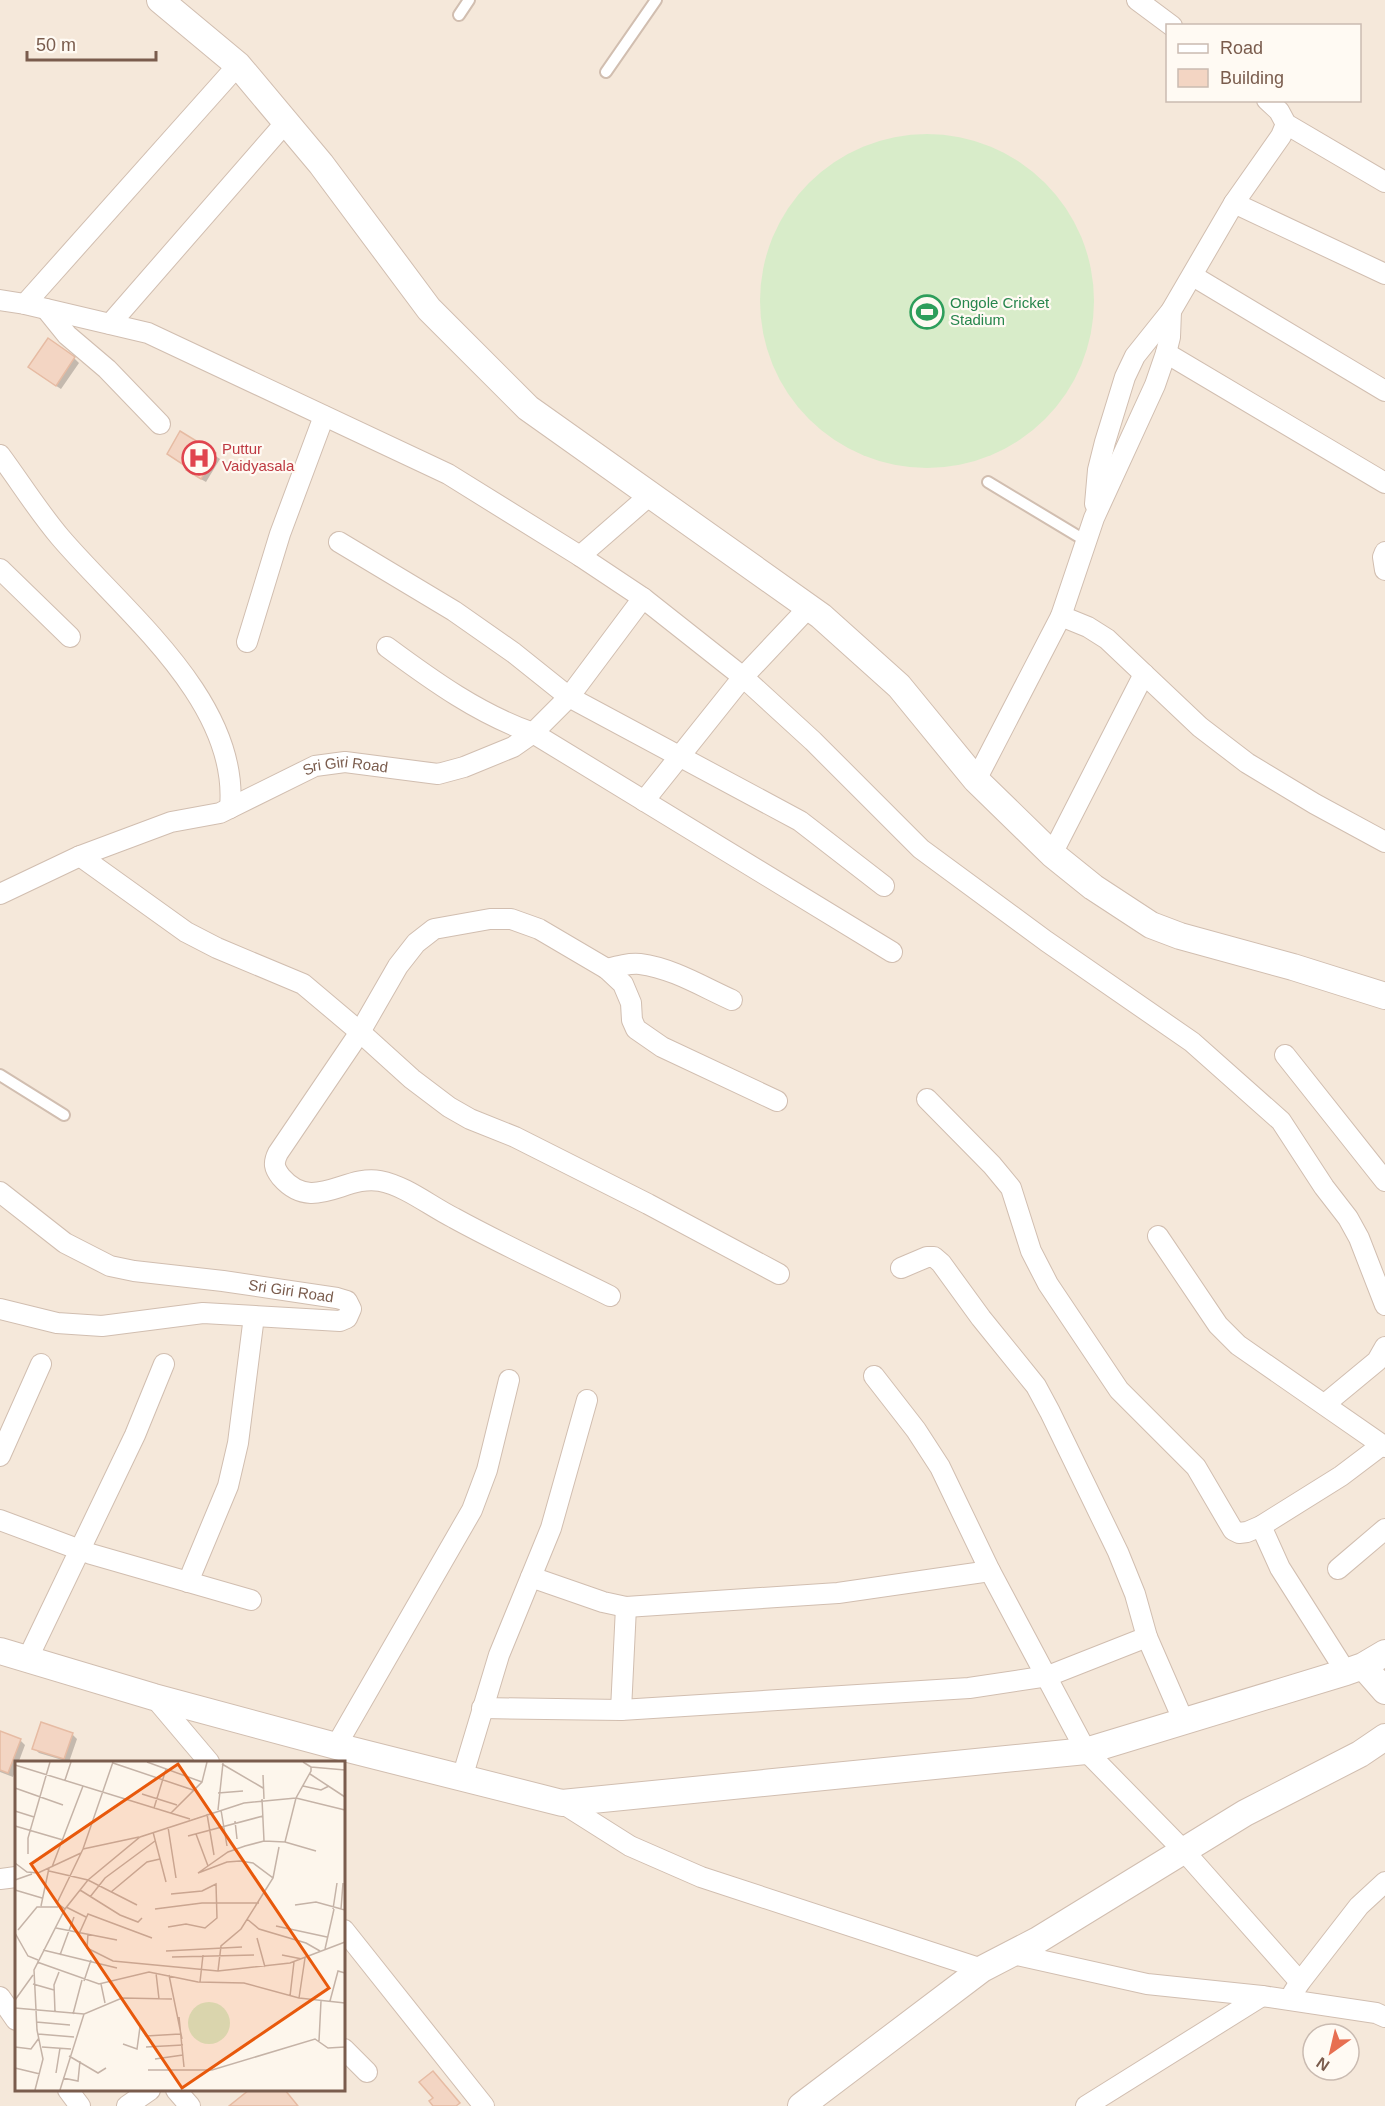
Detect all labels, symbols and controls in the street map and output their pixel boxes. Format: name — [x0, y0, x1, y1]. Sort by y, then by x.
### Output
scale bar — [27, 24, 156, 62]
legend — [1166, 24, 1361, 102]
text: 50 m — [36, 35, 76, 55]
text: Road — [1220, 38, 1263, 58]
text: Building — [1220, 68, 1284, 88]
sports icon: Ongole Cricket Stadium — [909, 294, 945, 330]
place label: Ongole Cricket Stadium — [950, 294, 1050, 328]
hospital icon: Puttur Vaidyasala — [181, 440, 217, 476]
place label: Puttur Vaidyasala — [222, 440, 295, 474]
street label: Sri Giri Road — [300, 753, 389, 779]
street label: Sri Giri Road — [247, 1276, 335, 1305]
inset map — [15, 1761, 345, 2091]
north arrow — [1301, 2022, 1361, 2082]
text: N — [1313, 2054, 1332, 2074]

